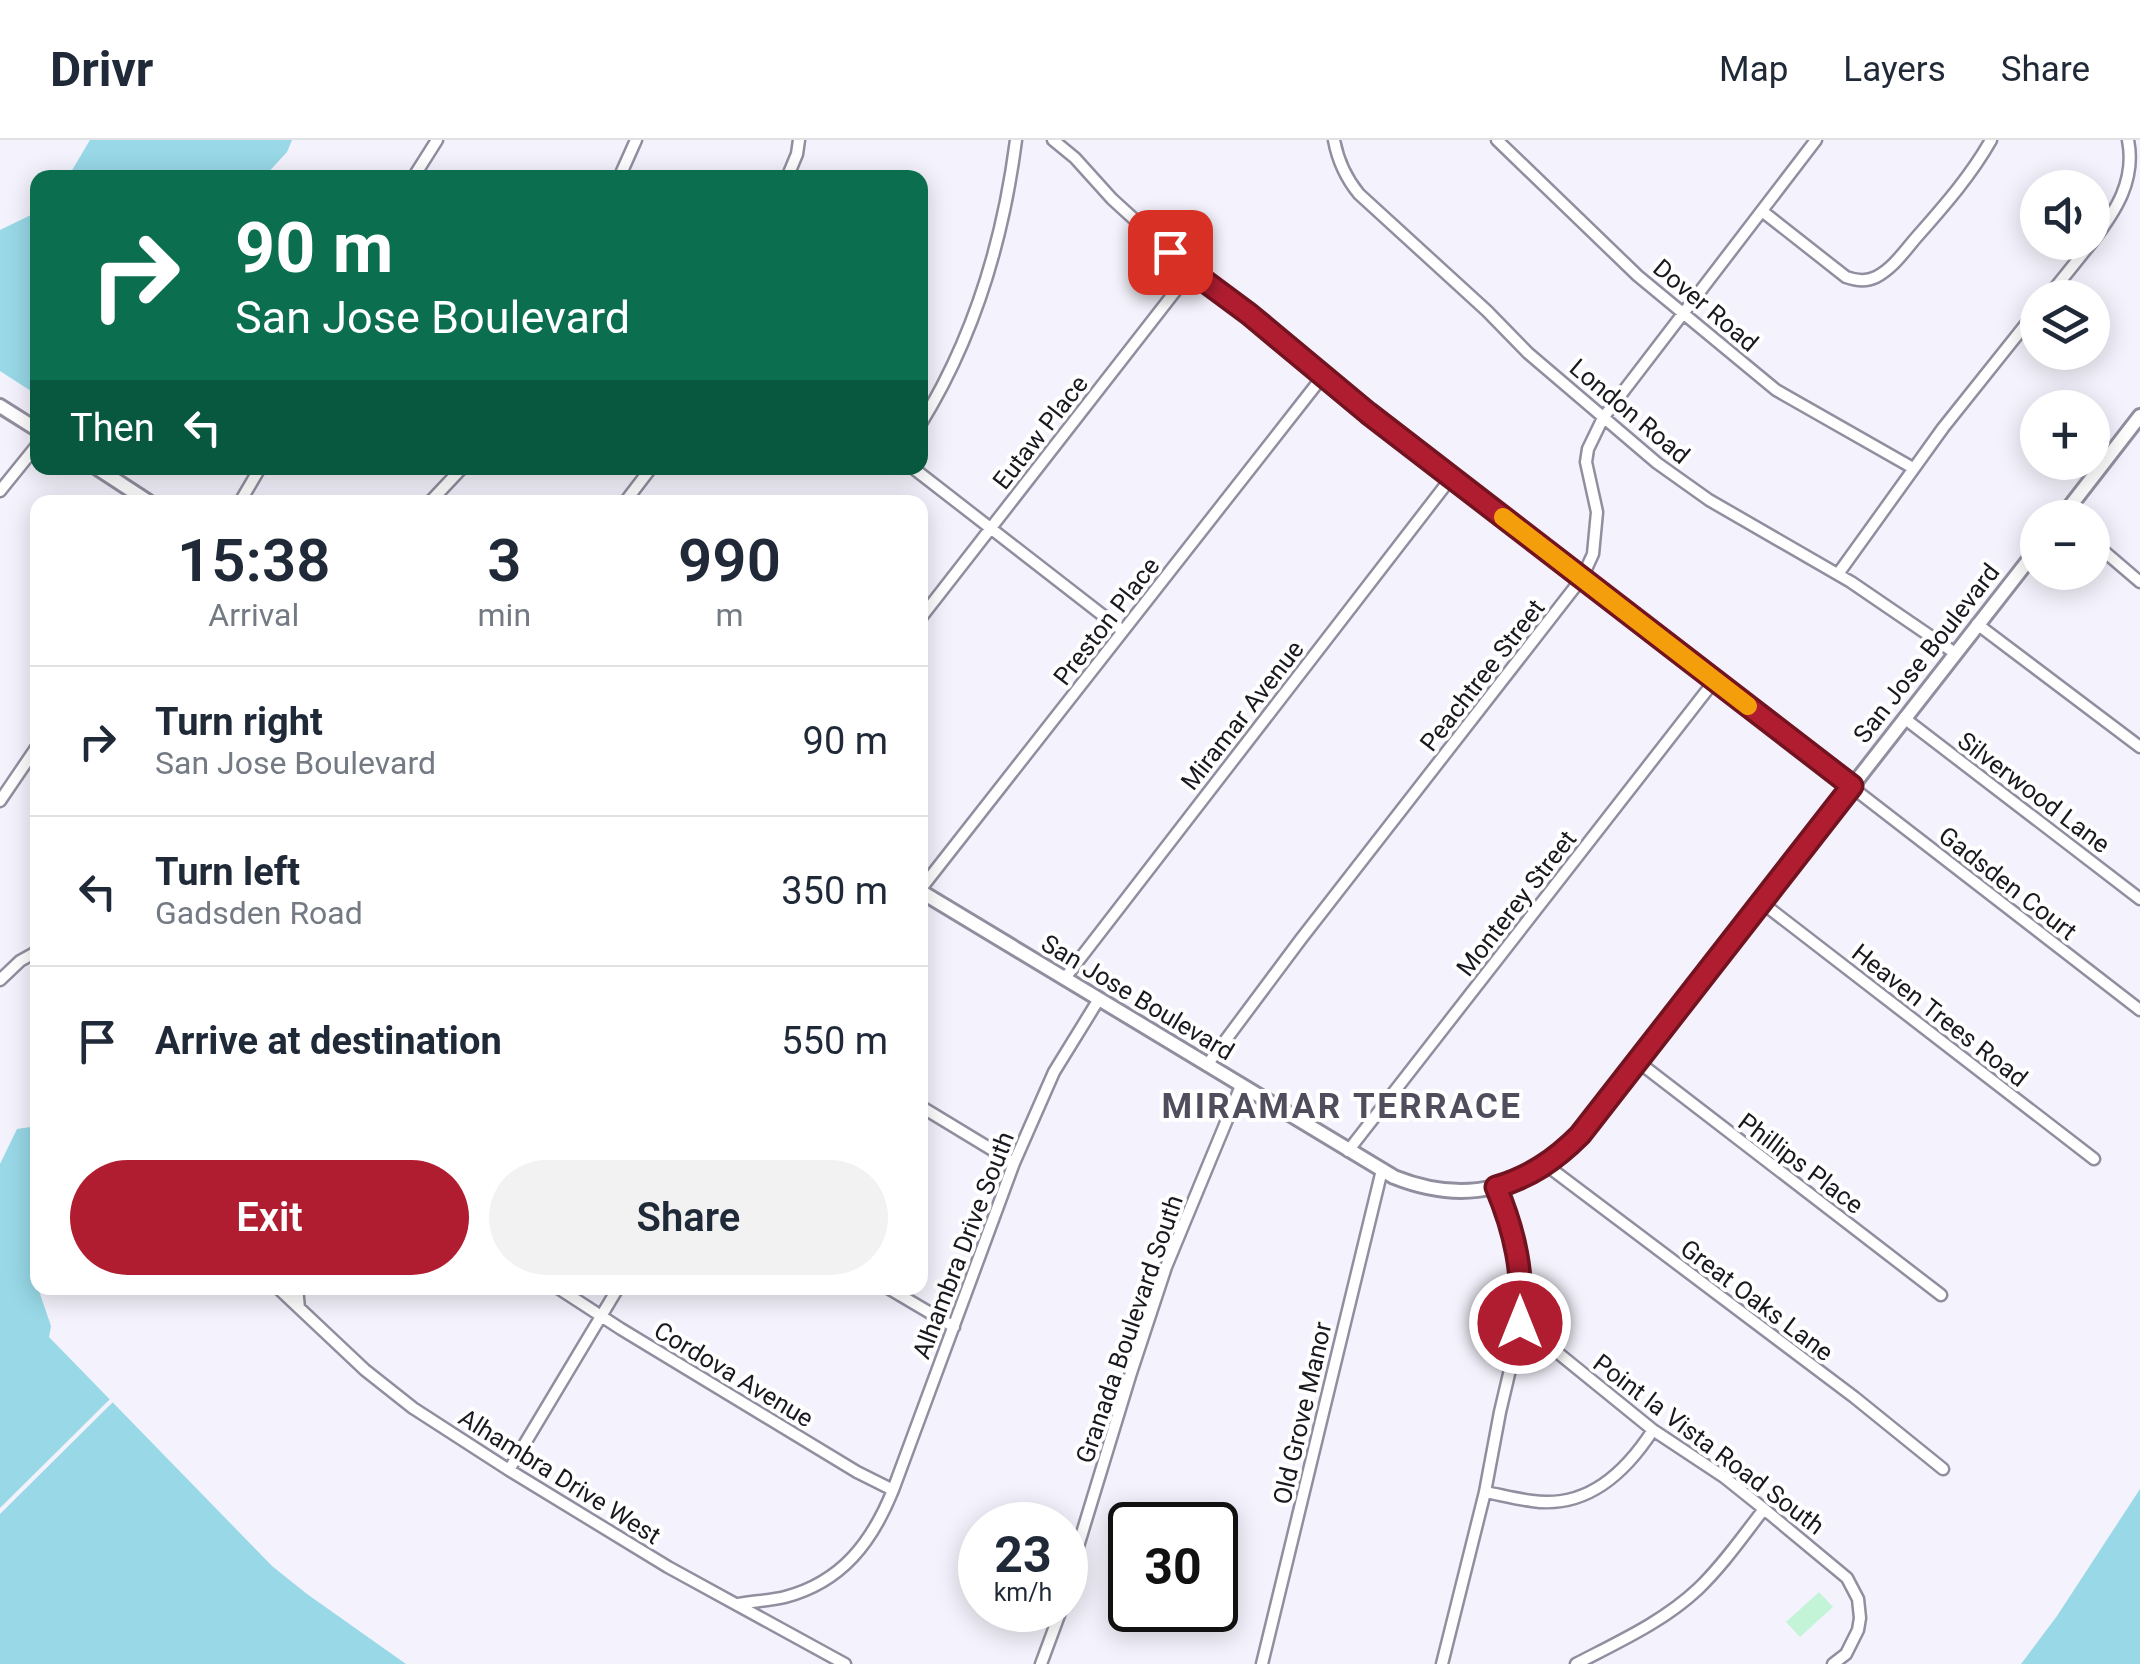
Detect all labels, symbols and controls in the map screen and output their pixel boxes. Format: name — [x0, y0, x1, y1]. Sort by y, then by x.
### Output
text: Drivr — [50, 41, 153, 98]
text: Map — [1719, 49, 1788, 90]
text: Layers — [1843, 49, 1946, 90]
text: Share — [2001, 49, 2090, 90]
map controls — [2020, 170, 2110, 590]
button: sound — [2020, 170, 2110, 260]
text: 90 m — [235, 207, 393, 289]
icon: right — [70, 210, 200, 340]
pin — [1128, 210, 1213, 295]
icon: arrive — [1143, 225, 1198, 280]
street label: Dover Road — [1647, 253, 1764, 358]
button: layers — [2020, 280, 2110, 370]
text: San Jose Boulevard — [235, 291, 630, 344]
street label: London Road — [1564, 353, 1695, 470]
street label: Eutaw Place — [987, 370, 1094, 495]
button: + — [2020, 390, 2110, 480]
icon: left — [175, 400, 230, 455]
text: Then — [70, 406, 155, 450]
button: − — [2020, 500, 2110, 590]
text: 15:38 — [177, 525, 331, 596]
text: 3 — [487, 525, 521, 596]
text: 990 — [678, 525, 781, 596]
street label: Preston Place — [1048, 552, 1165, 691]
street label: San Jose Boulevard — [1847, 558, 2005, 749]
street label: Peachtree Street — [1414, 594, 1551, 757]
text: Arrival — [208, 596, 299, 634]
text: min — [478, 596, 531, 634]
text: m — [715, 596, 744, 634]
street label: Miramar Avenue — [1175, 635, 1310, 796]
text: Turn right — [155, 700, 323, 744]
icon: right — [70, 714, 125, 769]
text: 90 m — [803, 719, 888, 763]
street label: Silverwood Lane — [1952, 726, 2115, 859]
text: San Jose Boulevard — [155, 744, 436, 782]
street label: Gadsden Court — [1933, 821, 2082, 946]
street label: Monterey Street — [1451, 825, 1582, 982]
text: Turn left — [155, 850, 300, 894]
icon: left — [70, 864, 125, 919]
text: 350 m — [781, 869, 888, 913]
text: Gadsden Road — [155, 894, 363, 932]
street label: San Jose Boulevard — [1036, 928, 1239, 1066]
street label: Heaven Trees Road — [1846, 938, 2033, 1093]
icon: arrive — [70, 1014, 125, 1069]
text: Arrive at destination — [155, 1019, 502, 1063]
text: 550 m — [781, 1019, 888, 1063]
district label: MIRAMAR TERRACE — [1161, 1086, 1523, 1127]
street label: Phillips Place — [1733, 1107, 1869, 1220]
street label: Alhambra Drive South — [907, 1128, 1020, 1363]
button: Exit — [70, 1160, 469, 1275]
button: Share — [489, 1160, 888, 1275]
street label: Granada Boulevard South — [1070, 1191, 1189, 1467]
street label: Great Oaks Lane — [1675, 1234, 1839, 1367]
position arrow — [1468, 1271, 1572, 1375]
street label: Cordova Avenue — [649, 1316, 819, 1433]
street label: Old Grove Manor — [1267, 1319, 1338, 1507]
street label: Point la Vista Road South — [1588, 1348, 1830, 1541]
street label: Alhambra Drive West — [454, 1403, 666, 1550]
speed limit sign: 30 — [1108, 1502, 1238, 1632]
text: 23 — [994, 1526, 1052, 1584]
text: km/h — [994, 1578, 1052, 1607]

